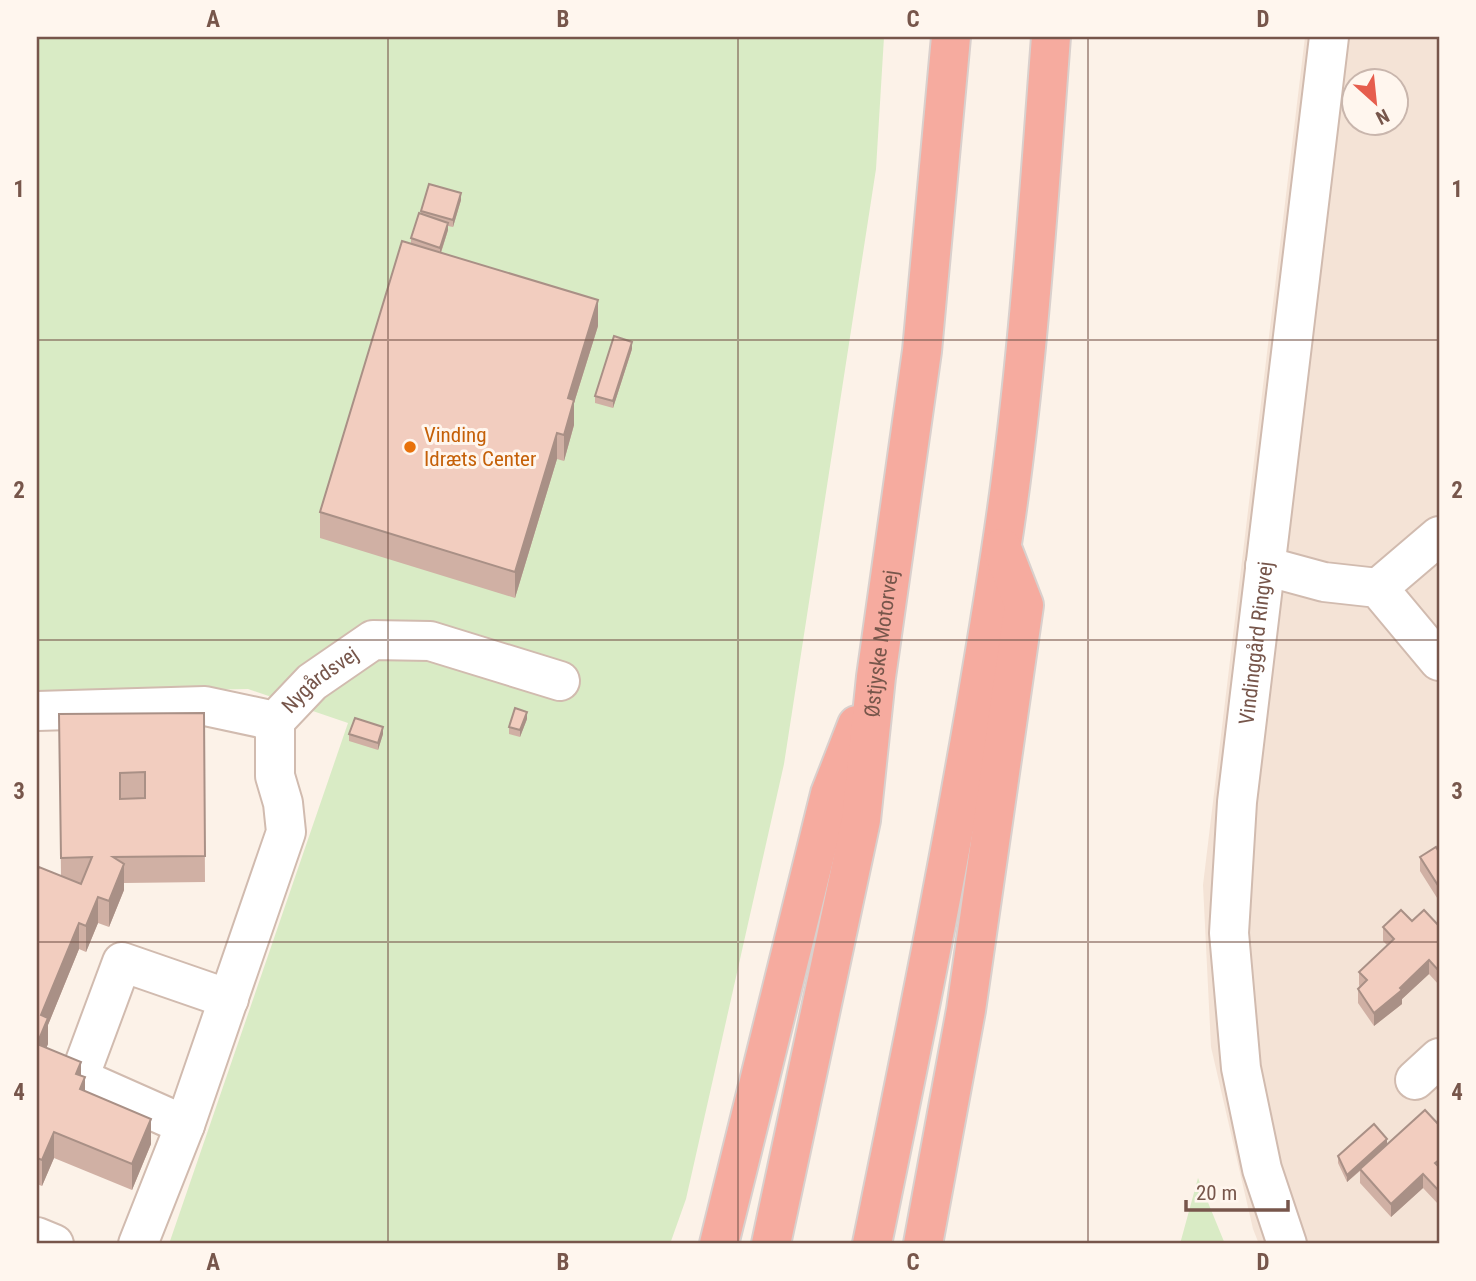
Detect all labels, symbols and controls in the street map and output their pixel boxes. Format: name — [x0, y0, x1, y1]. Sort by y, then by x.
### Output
text: A — [206, 6, 220, 33]
text: B — [557, 6, 569, 33]
text: C — [906, 6, 920, 33]
text: D — [1257, 6, 1270, 33]
north arrow — [1340, 66, 1410, 136]
text: N — [1372, 104, 1393, 130]
text: 1 — [13, 176, 25, 203]
text: 1 — [1451, 176, 1463, 203]
place label: Vinding Idræts Center — [424, 423, 536, 471]
marker: Vinding Idræts Center — [402, 439, 418, 455]
text: 2 — [13, 477, 25, 504]
text: 2 — [1451, 477, 1463, 504]
street label: Vindinggård Ringvej — [1234, 560, 1278, 726]
street label: Østjyske Motorvej — [860, 568, 903, 718]
street label: Nygårdsvej — [277, 642, 363, 718]
text: 3 — [13, 778, 25, 805]
text: 3 — [1451, 778, 1463, 805]
text: 4 — [13, 1079, 25, 1106]
text: 4 — [1451, 1079, 1463, 1106]
scale bar — [1186, 1169, 1287, 1213]
text: 20 m — [1196, 1181, 1237, 1205]
text: A — [206, 1249, 220, 1276]
text: B — [557, 1249, 569, 1276]
text: C — [906, 1249, 920, 1276]
text: D — [1257, 1249, 1270, 1276]

